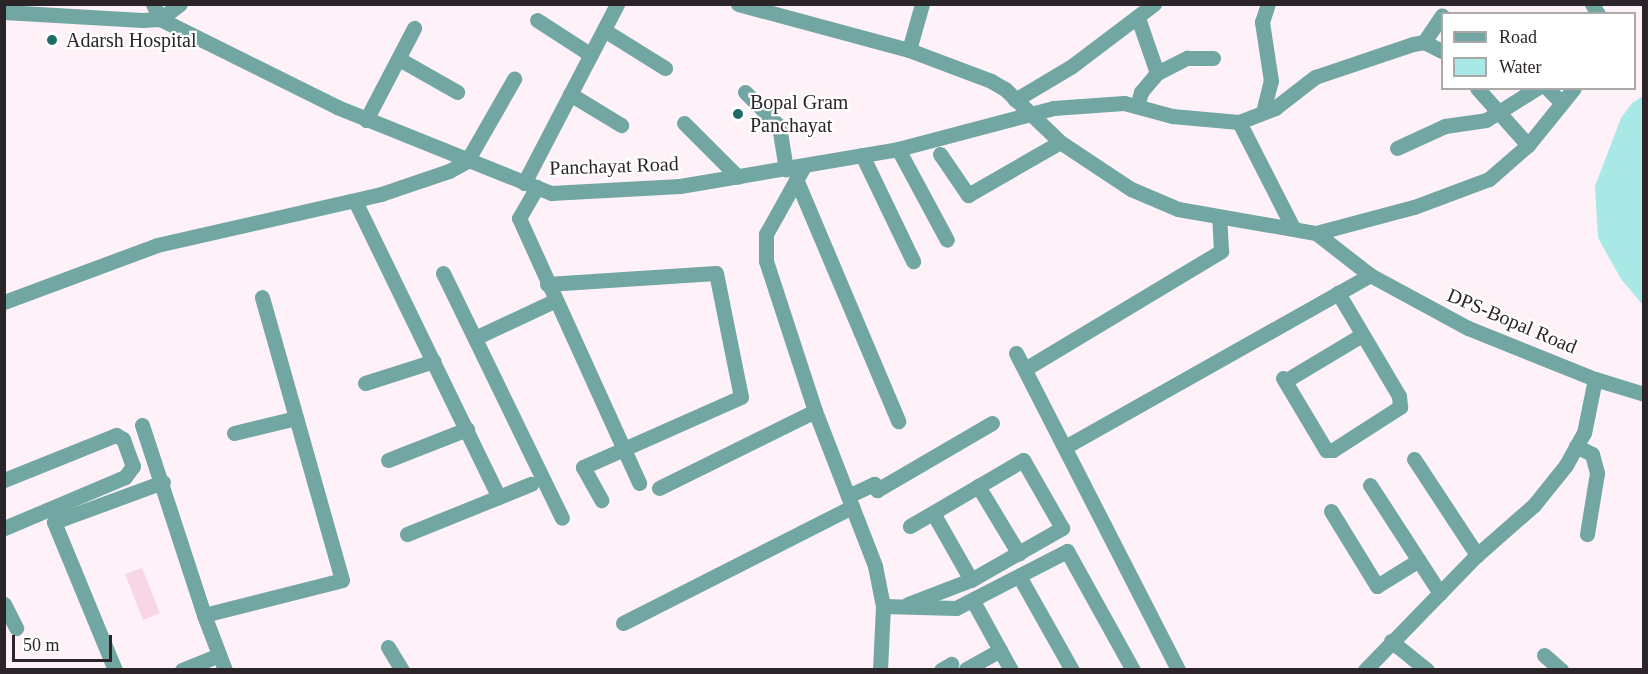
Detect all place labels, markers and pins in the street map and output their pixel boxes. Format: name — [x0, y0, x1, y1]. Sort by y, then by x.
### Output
place label: Adarsh Hospital — [66, 28, 197, 52]
marker: Adarsh Hospital — [43, 31, 61, 49]
place label: Bopal Gram Panchayat — [750, 90, 848, 137]
marker: Bopal Gram Panchayat — [731, 107, 745, 121]

